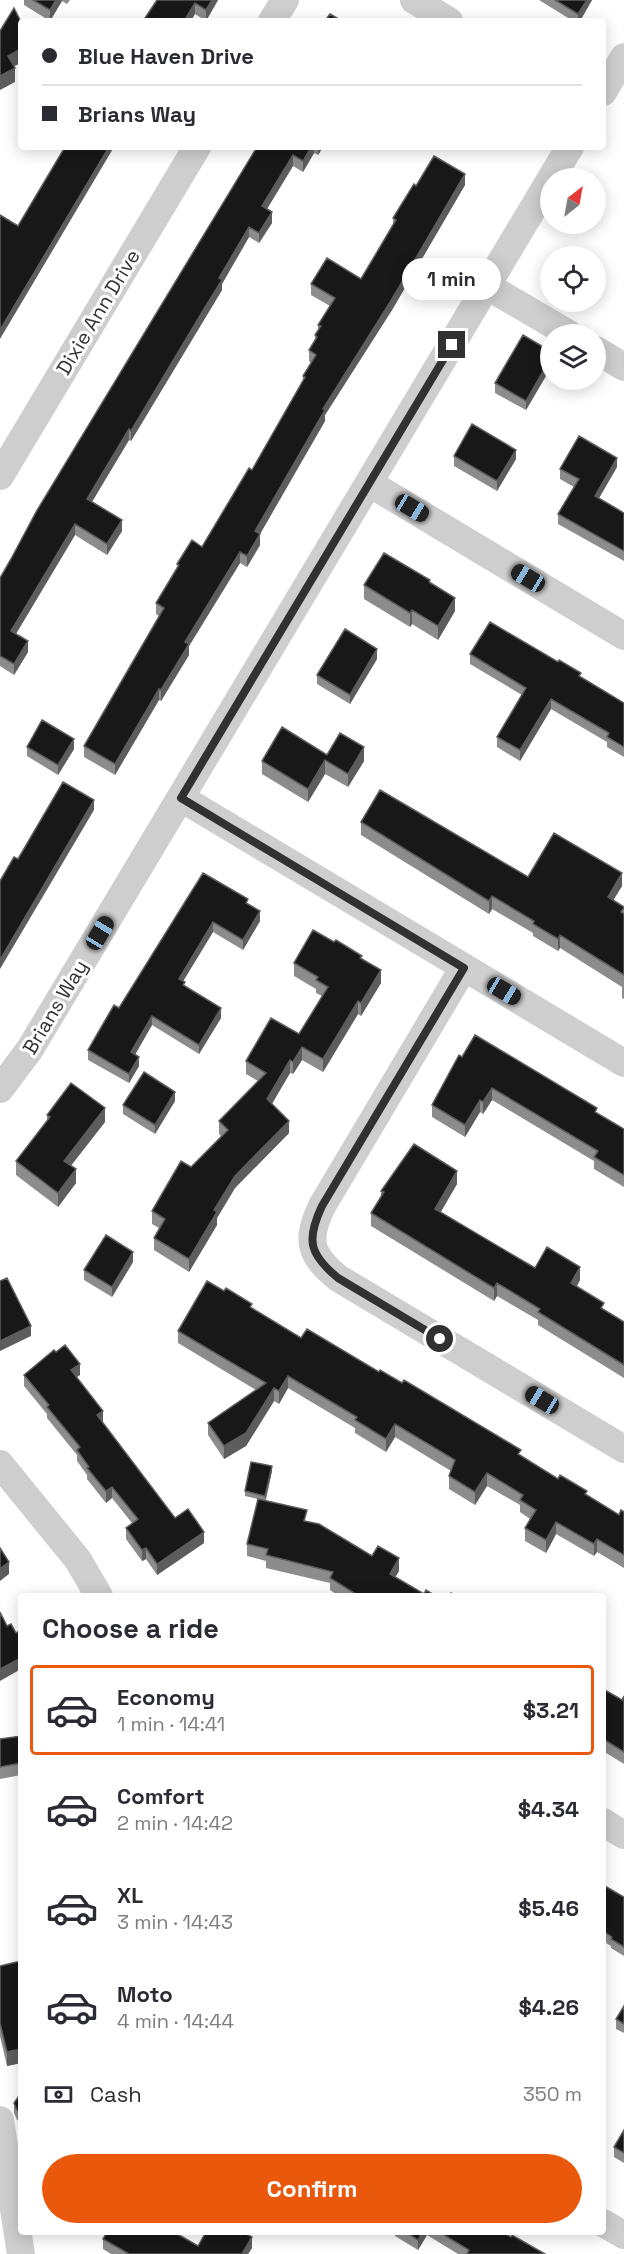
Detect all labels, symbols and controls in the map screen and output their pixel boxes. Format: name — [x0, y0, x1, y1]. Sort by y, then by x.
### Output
text: Blue Haven Drive — [78, 42, 254, 70]
text: Brians Way — [78, 100, 196, 128]
north arrow — [540, 168, 606, 234]
map controls — [540, 168, 606, 390]
street label: Dixie Ann Drive — [50, 245, 146, 379]
button: locate — [540, 246, 606, 312]
callout: 1 min — [402, 258, 502, 300]
text: 1 min — [427, 266, 476, 292]
button: layers — [540, 324, 606, 390]
route end — [438, 331, 465, 358]
car — [392, 491, 432, 525]
car — [508, 561, 548, 595]
car — [83, 913, 117, 953]
street label: Brians Way — [17, 955, 93, 1059]
car — [484, 974, 524, 1008]
route start — [426, 1325, 453, 1352]
car — [522, 1383, 562, 1417]
text: Choose a ride — [42, 1611, 219, 1646]
icon: car — [45, 1683, 99, 1737]
text: Economy — [117, 1683, 215, 1711]
text: $3.21 — [523, 1696, 579, 1724]
text: 1 min · 14:41 — [117, 1711, 225, 1737]
icon: car — [45, 1782, 99, 1836]
text: Comfort — [117, 1782, 205, 1810]
text: $4.34 — [518, 1795, 579, 1823]
text: 2 min · 14:42 — [117, 1810, 233, 1836]
icon: car — [45, 1881, 99, 1935]
text: XL — [117, 1881, 143, 1909]
text: $5.46 — [518, 1894, 579, 1922]
text: 3 min · 14:43 — [117, 1909, 233, 1935]
icon: car — [45, 1980, 99, 2034]
text: Moto — [117, 1980, 173, 2008]
text: $4.26 — [518, 1993, 579, 2021]
text: 4 min · 14:44 — [117, 2008, 234, 2034]
icon: cash — [42, 2078, 75, 2111]
text: Cash — [90, 2080, 142, 2108]
text: 350 m — [523, 2081, 582, 2107]
button: Confirm — [42, 2154, 582, 2223]

